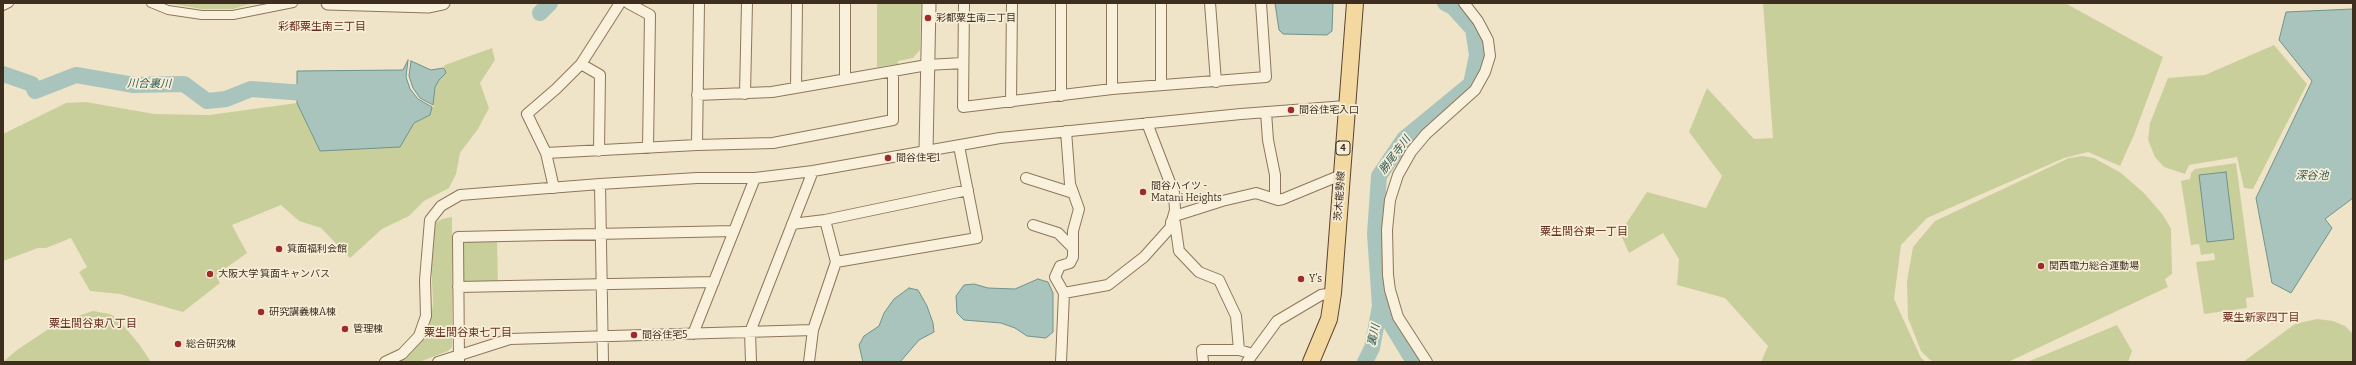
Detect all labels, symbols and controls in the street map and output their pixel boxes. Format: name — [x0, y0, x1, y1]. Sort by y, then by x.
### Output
place label: 彩都粟生南二丁目 — [936, 12, 1016, 24]
marker: 彩都粟生南二丁目 — [923, 13, 933, 23]
district label: 彩都粟生南三丁目 — [278, 20, 366, 34]
water label: 川合裏川 — [127, 77, 171, 91]
place label: 間谷住宅入口 — [1299, 104, 1359, 116]
marker: 間谷住宅入口 — [1286, 105, 1296, 115]
water label: 勝尾寺川 — [1376, 133, 1414, 177]
road number: 4 — [1336, 141, 1350, 155]
place label: 間谷住宅1 — [896, 152, 940, 164]
marker: 間谷住宅1 — [883, 153, 893, 163]
water label: 深谷池 — [2296, 169, 2328, 183]
street label: 茨木能勢線 — [1332, 171, 1348, 221]
place label: 間谷ハイツ - Matani Heights — [1151, 180, 1222, 204]
marker: 間谷ハイツ - Matani Heights — [1138, 187, 1148, 197]
district label: 粟生間谷東一丁目 — [1540, 225, 1628, 239]
place label: 箕面福利会館 — [287, 243, 347, 255]
marker: 箕面福利会館 — [274, 244, 284, 254]
place label: 関西電力総合運動場 — [2049, 260, 2139, 272]
marker: 関西電力総合運動場 — [2036, 261, 2046, 271]
place label: 大阪大学 箕面キャンパス — [218, 268, 330, 280]
marker: 大阪大学 箕面キャンパス — [205, 269, 215, 279]
place label: Y's — [1309, 273, 1322, 285]
marker: Y's — [1296, 274, 1306, 284]
place label: 研究講義棟A棟 — [269, 306, 336, 318]
marker: 研究講義棟A棟 — [256, 307, 266, 317]
district label: 粟生新家四丁目 — [2223, 311, 2299, 325]
district label: 粟生間谷東八丁目 — [49, 317, 137, 331]
place label: 管理棟 — [353, 323, 383, 335]
water label: 裏川 — [1365, 323, 1383, 347]
marker: 管理棟 — [340, 324, 350, 334]
district label: 粟生間谷東七丁目 — [424, 326, 512, 340]
place label: 間谷住宅5 — [642, 329, 687, 341]
marker: 間谷住宅5 — [629, 330, 639, 340]
place label: 総合研究棟 — [186, 338, 236, 350]
marker: 総合研究棟 — [173, 339, 183, 349]

